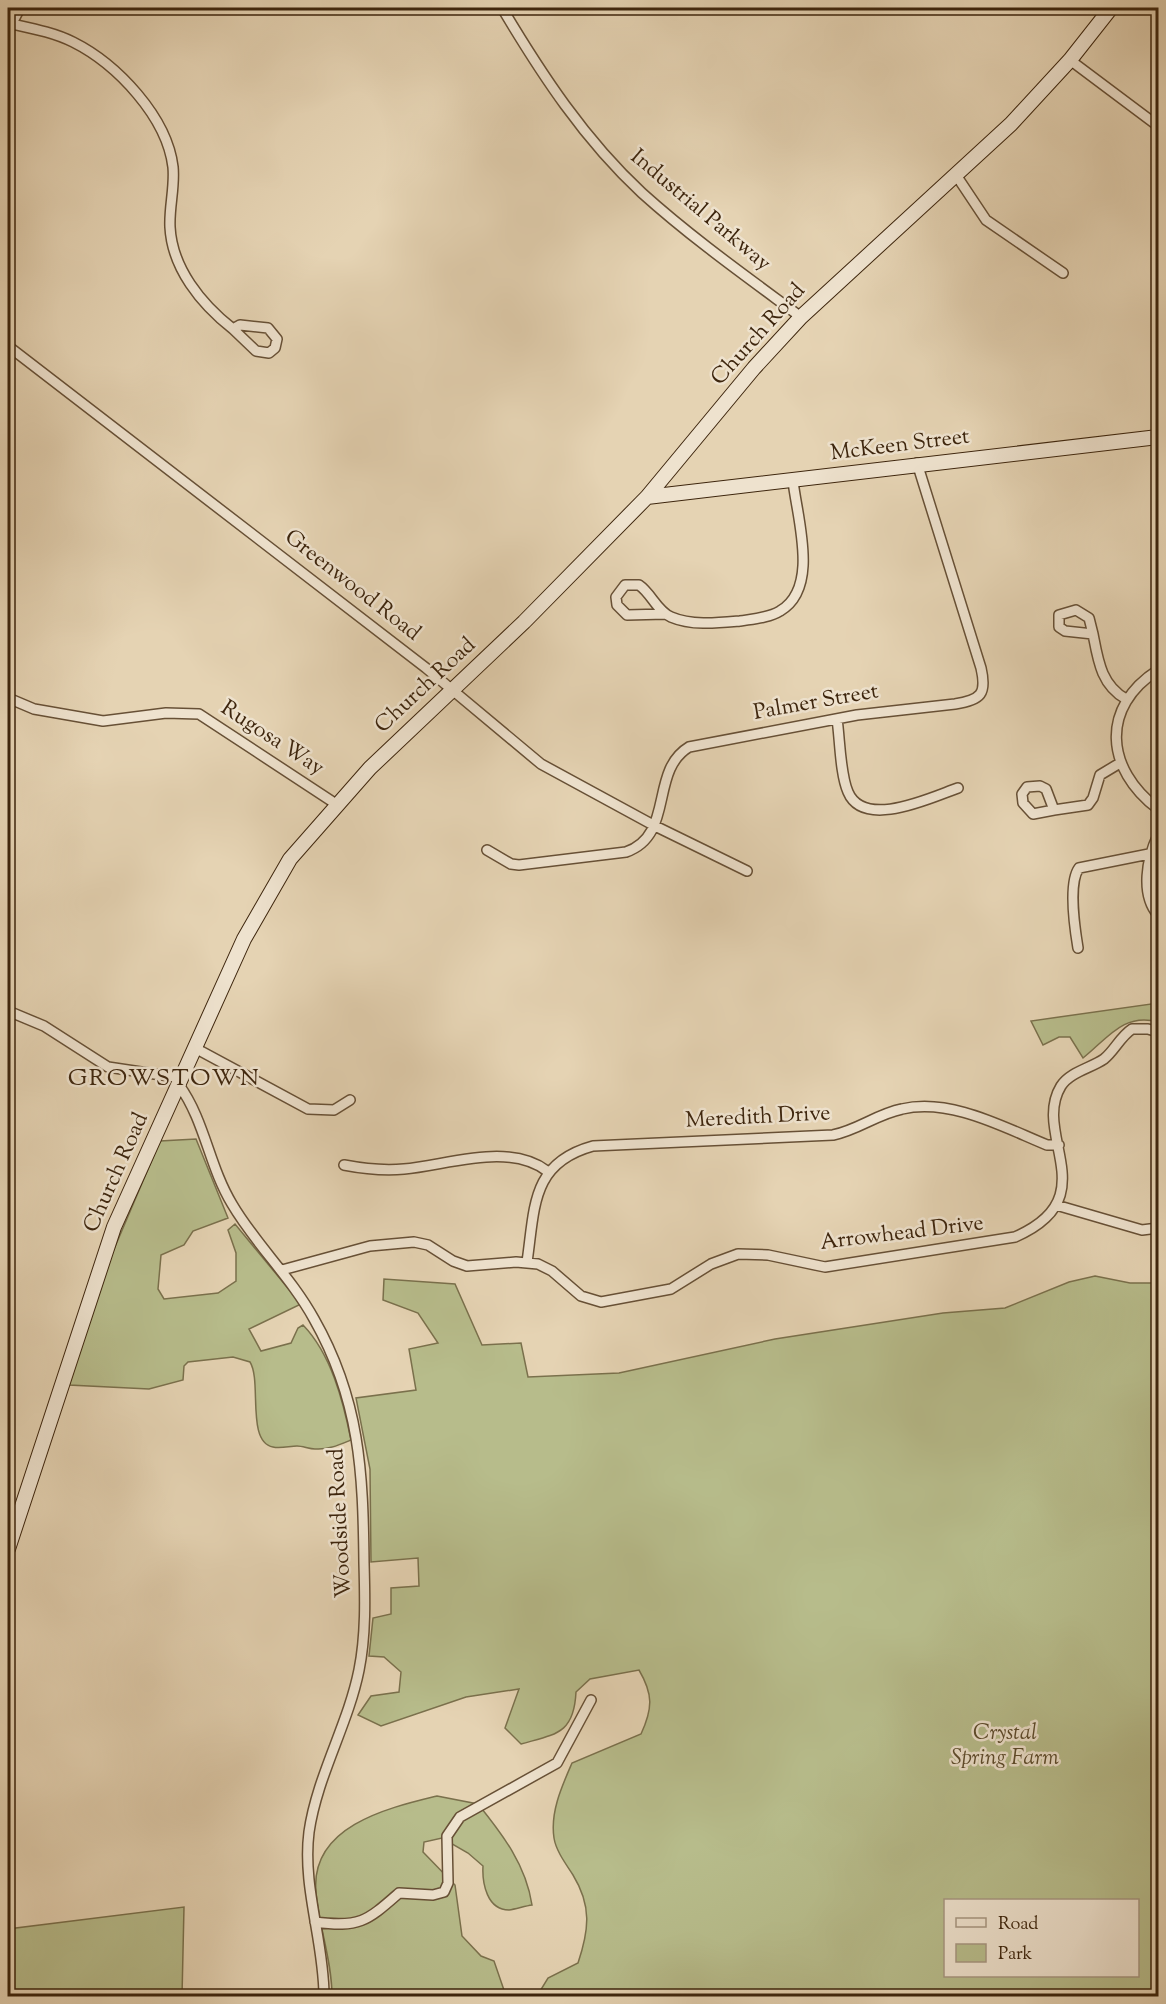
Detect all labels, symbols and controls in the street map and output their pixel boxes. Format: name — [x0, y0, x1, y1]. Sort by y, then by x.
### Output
street label: Industrial Parkway — [623, 142, 777, 280]
street label: Church Road — [704, 277, 814, 393]
street label: McKeen Street — [829, 422, 972, 470]
street label: Greenwood Road — [277, 522, 427, 650]
street label: Church Road — [368, 631, 484, 741]
street label: Palmer Street — [751, 676, 881, 730]
street label: Rugosa Way — [214, 693, 330, 785]
district label: GROWSTOWN — [68, 1062, 260, 1096]
street label: Meredith Drive — [685, 1098, 831, 1138]
street label: Church Road — [76, 1108, 158, 1238]
street label: Arrowhead Drive — [818, 1208, 986, 1260]
street label: Woodside Road — [321, 1447, 361, 1599]
park label: Crystal Spring Farm — [951, 1718, 1059, 1775]
legend — [944, 1899, 1139, 1977]
text: Road — [998, 1912, 1038, 1938]
text: Park — [998, 1942, 1033, 1968]

